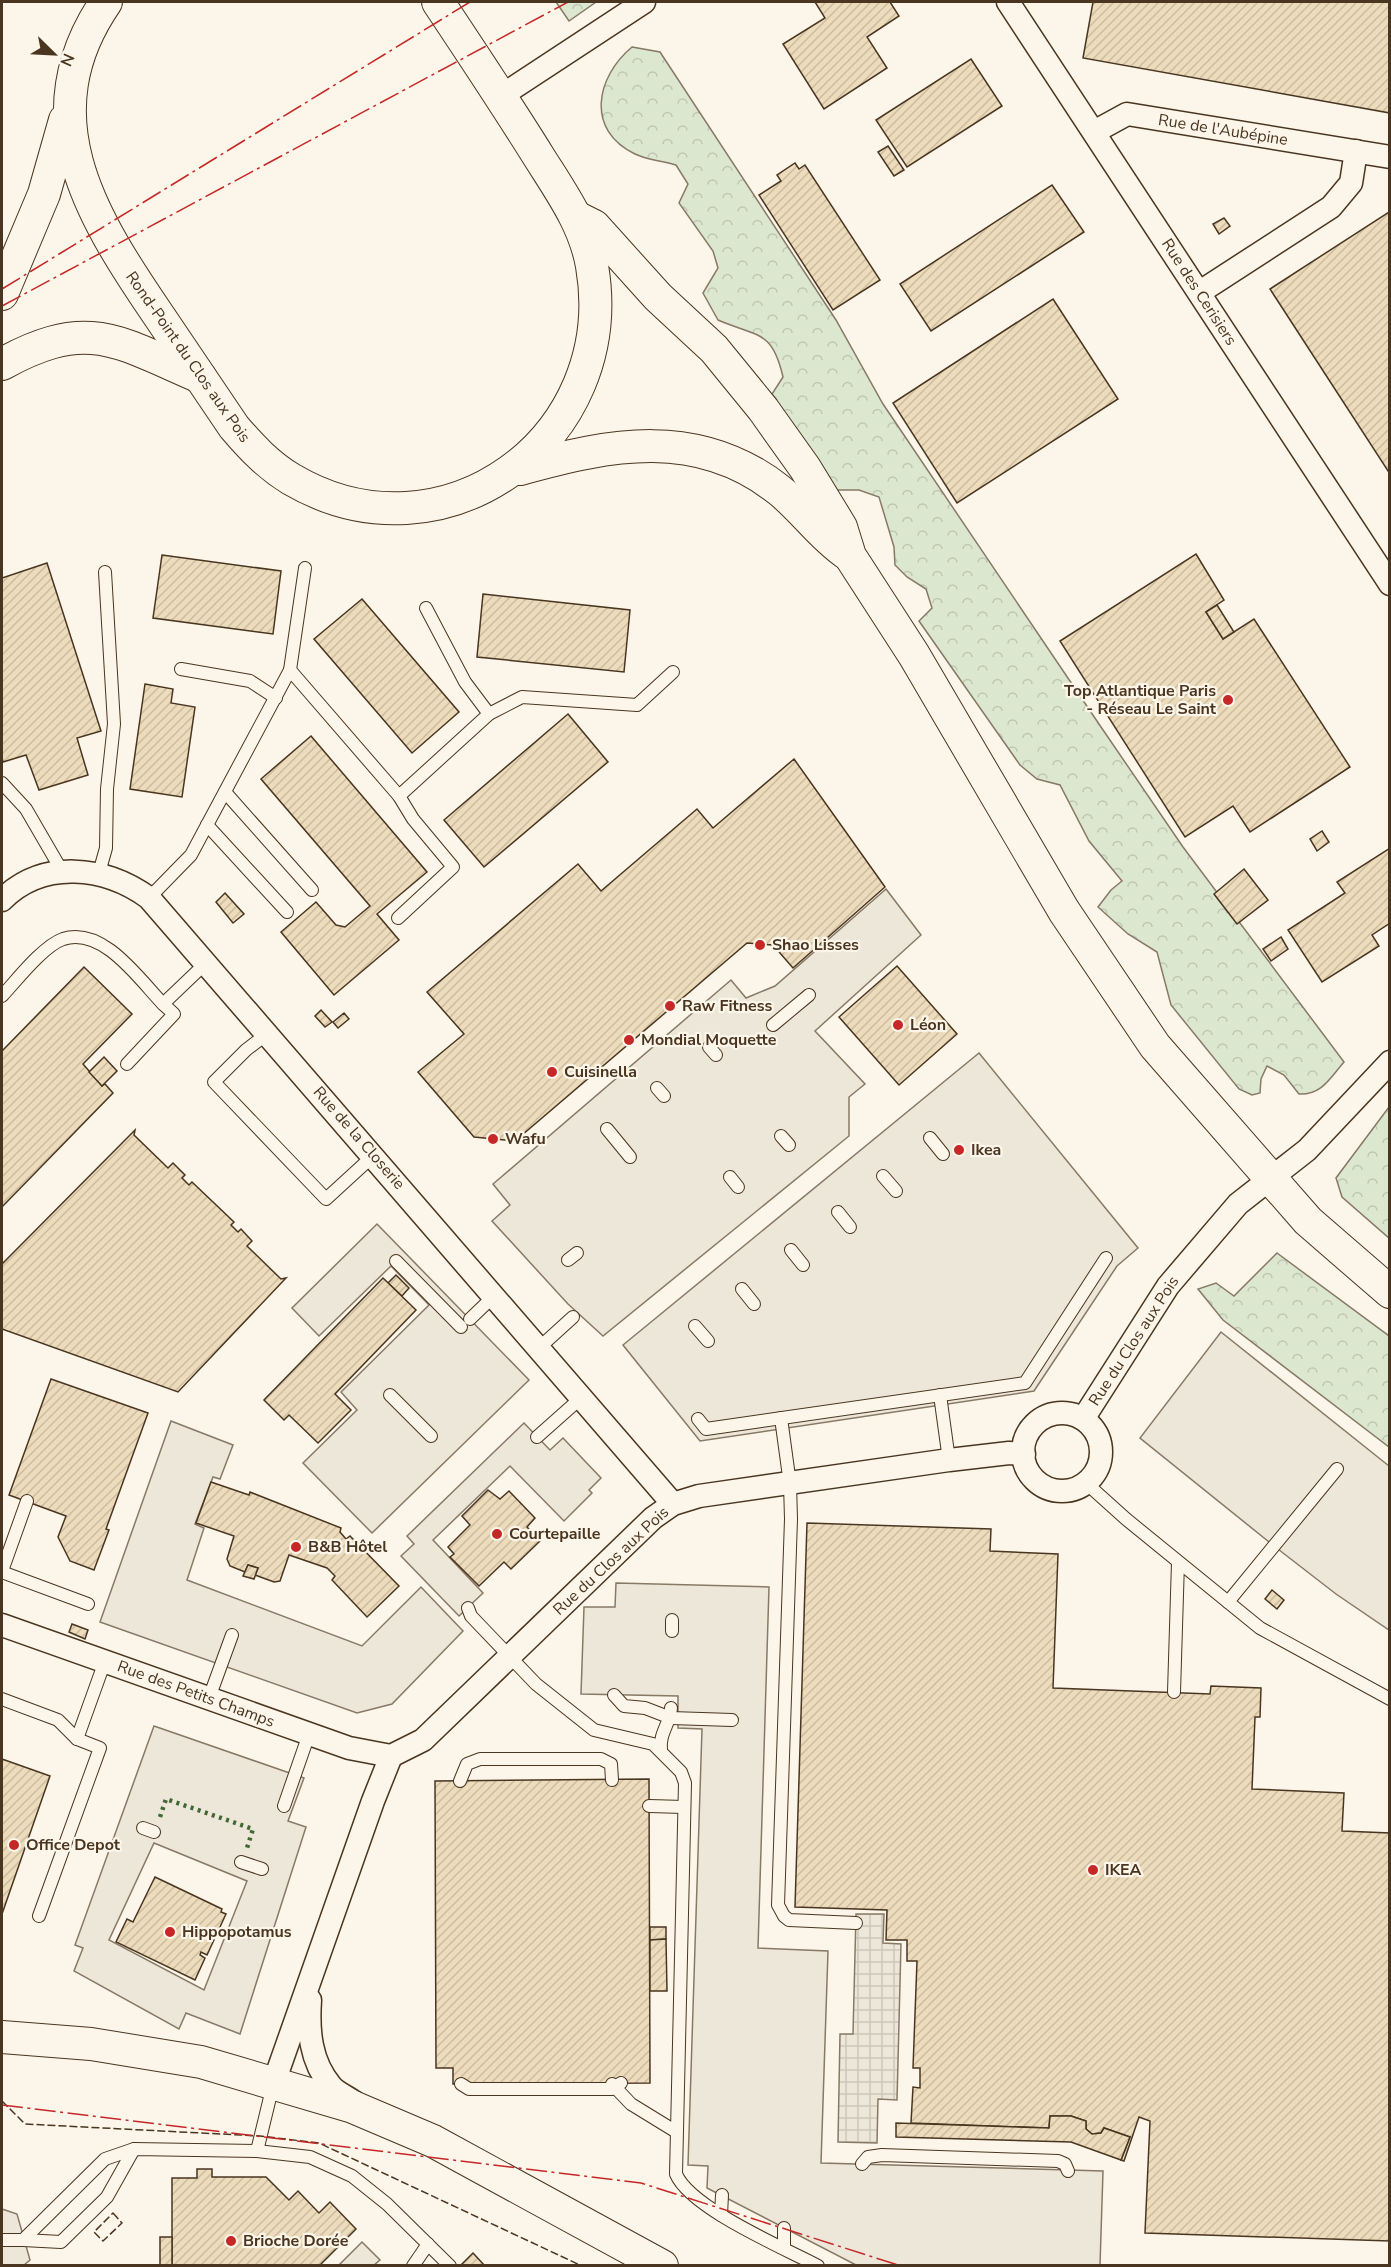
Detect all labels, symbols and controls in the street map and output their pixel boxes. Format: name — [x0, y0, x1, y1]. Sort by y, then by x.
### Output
north arrow — [24, 24, 84, 84]
text: N — [54, 50, 79, 70]
street label: Rue de l'Aubépine — [1157, 109, 1289, 151]
street label: Rue des Cerisiers — [1156, 234, 1242, 350]
street label: Rond-Point du Clos aux Pois — [120, 267, 256, 447]
place label: Top Atlantique Paris - Réseau Le Saint — [1064, 680, 1217, 720]
marker: Top Atlantique Paris - Réseau Le Saint — [1221, 693, 1235, 707]
place label: Shao Lisses — [772, 934, 859, 956]
marker: Shao Lisses — [753, 938, 767, 952]
place label: Raw Fitness — [682, 995, 773, 1017]
marker: Raw Fitness — [663, 999, 677, 1013]
place label: Léon — [910, 1014, 946, 1036]
marker: Léon — [891, 1018, 905, 1032]
place label: Mondial Moquette — [641, 1029, 777, 1051]
marker: Mondial Moquette — [622, 1033, 636, 1047]
place label: Cuisinella — [564, 1061, 637, 1083]
marker: Cuisinella — [545, 1065, 559, 1079]
street label: Rue de la Closerie — [308, 1082, 410, 1194]
place label: Wafu — [505, 1128, 546, 1150]
marker: Wafu — [486, 1132, 500, 1146]
place label: Ikea — [971, 1139, 1001, 1161]
marker: Ikea — [952, 1143, 966, 1157]
street label: Rue du Clos aux Pois — [1084, 1272, 1184, 1410]
street label: Rue du Clos aux Pois — [548, 1501, 674, 1621]
place label: Courtepaille — [509, 1523, 601, 1545]
marker: Courtepaille — [490, 1527, 504, 1541]
place label: B&B Hôtel — [308, 1536, 387, 1558]
marker: B&B Hôtel — [289, 1540, 303, 1554]
street label: Rue des Petits Champs — [114, 1655, 278, 1733]
place label: Office Depot — [26, 1834, 121, 1856]
marker: Office Depot — [7, 1838, 21, 1852]
place label: IKEA — [1105, 1859, 1141, 1881]
marker: IKEA — [1086, 1863, 1100, 1877]
place label: Hippopotamus — [182, 1921, 292, 1943]
marker: Hippopotamus — [163, 1925, 177, 1939]
place label: Brioche Dorée — [243, 2230, 349, 2252]
marker: Brioche Dorée — [224, 2234, 238, 2248]

